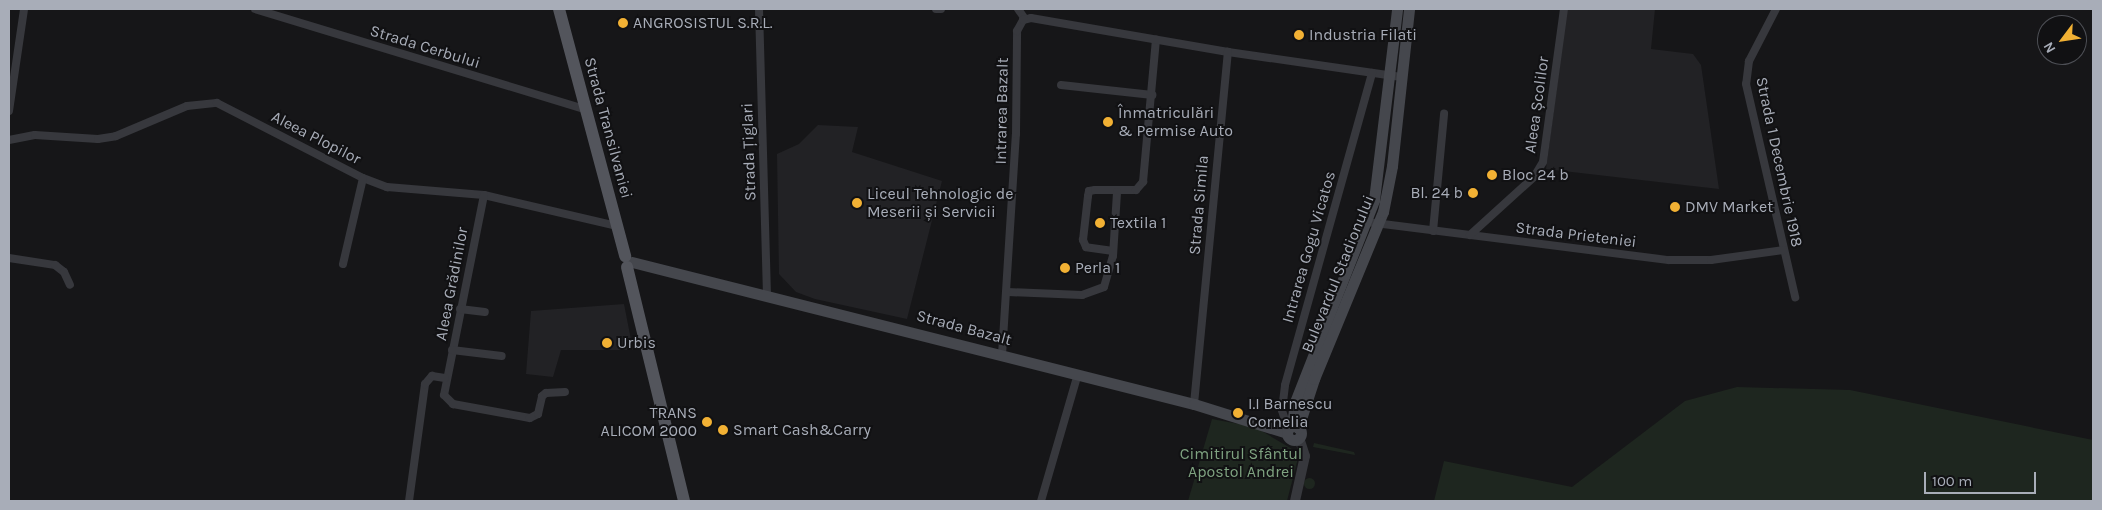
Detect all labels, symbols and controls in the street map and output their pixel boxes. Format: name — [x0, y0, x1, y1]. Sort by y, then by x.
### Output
place label: ANGROSISTUL S.R.L. — [633, 13, 773, 33]
north arrow — [2037, 15, 2087, 65]
marker: ANGROSISTUL S.R.L. — [617, 17, 629, 29]
street label: Strada Cerbului — [368, 21, 482, 73]
place label: Industria Filati — [1309, 25, 1417, 45]
marker: Industria Filati — [1293, 29, 1305, 41]
text: N — [2040, 39, 2059, 56]
street label: Strada Transilvaniei — [580, 55, 636, 201]
street label: Aleea Școlilor — [1521, 55, 1553, 155]
street label: Intrarea Bazalt — [991, 57, 1013, 165]
street label: Strada 1 Decembrie 1918 — [1752, 75, 1806, 249]
street label: Strada Țiglari — [738, 103, 760, 201]
place label: Înmatriculări & Permise Auto — [1118, 103, 1233, 141]
street label: Aleea Plopilor — [268, 107, 364, 169]
marker: Înmatriculări & Permise Auto — [1102, 116, 1114, 128]
street label: Strada Simila — [1185, 154, 1213, 256]
place label: Bloc 24 b — [1502, 165, 1569, 185]
street label: Intrarea Gogu Vicatos — [1278, 169, 1340, 325]
marker: Bloc 24 b — [1486, 169, 1498, 181]
place label: Bl. 24 b — [1410, 183, 1463, 203]
place label: Liceul Tehnologic de Meserii și Servicii — [867, 184, 1014, 222]
marker: Bl. 24 b — [1467, 187, 1479, 199]
street label: Bulevardul Stadionului — [1298, 192, 1378, 356]
marker: Liceul Tehnologic de Meserii și Servicii — [851, 197, 863, 209]
place label: DMV Market — [1685, 197, 1773, 217]
marker: DMV Market — [1669, 201, 1681, 213]
place label: Textila 1 — [1110, 213, 1166, 233]
marker: Textila 1 — [1094, 217, 1106, 229]
street label: Strada Prieteniei — [1514, 218, 1638, 252]
street label: Aleea Grădinilor — [432, 226, 472, 342]
place label: Perla 1 — [1075, 258, 1120, 278]
marker: Perla 1 — [1059, 262, 1071, 274]
street label: Strada Bazalt — [914, 306, 1014, 350]
place label: Urbis — [617, 333, 656, 353]
marker: Urbis — [601, 337, 613, 349]
place label: I.I Barnescu Cornelia — [1248, 394, 1332, 432]
place label: TRANS ALICOM 2000 — [601, 403, 697, 441]
marker: I.I Barnescu Cornelia — [1232, 407, 1244, 419]
marker: TRANS ALICOM 2000 — [701, 416, 713, 428]
place label: Smart Cash&Carry — [733, 420, 871, 440]
marker: Smart Cash&Carry — [717, 424, 729, 436]
park label: Cimitirul Sfântul Apostol Andrei — [1180, 444, 1302, 482]
scale bar — [1927, 462, 2040, 494]
text: 100 m — [1932, 472, 1972, 490]

